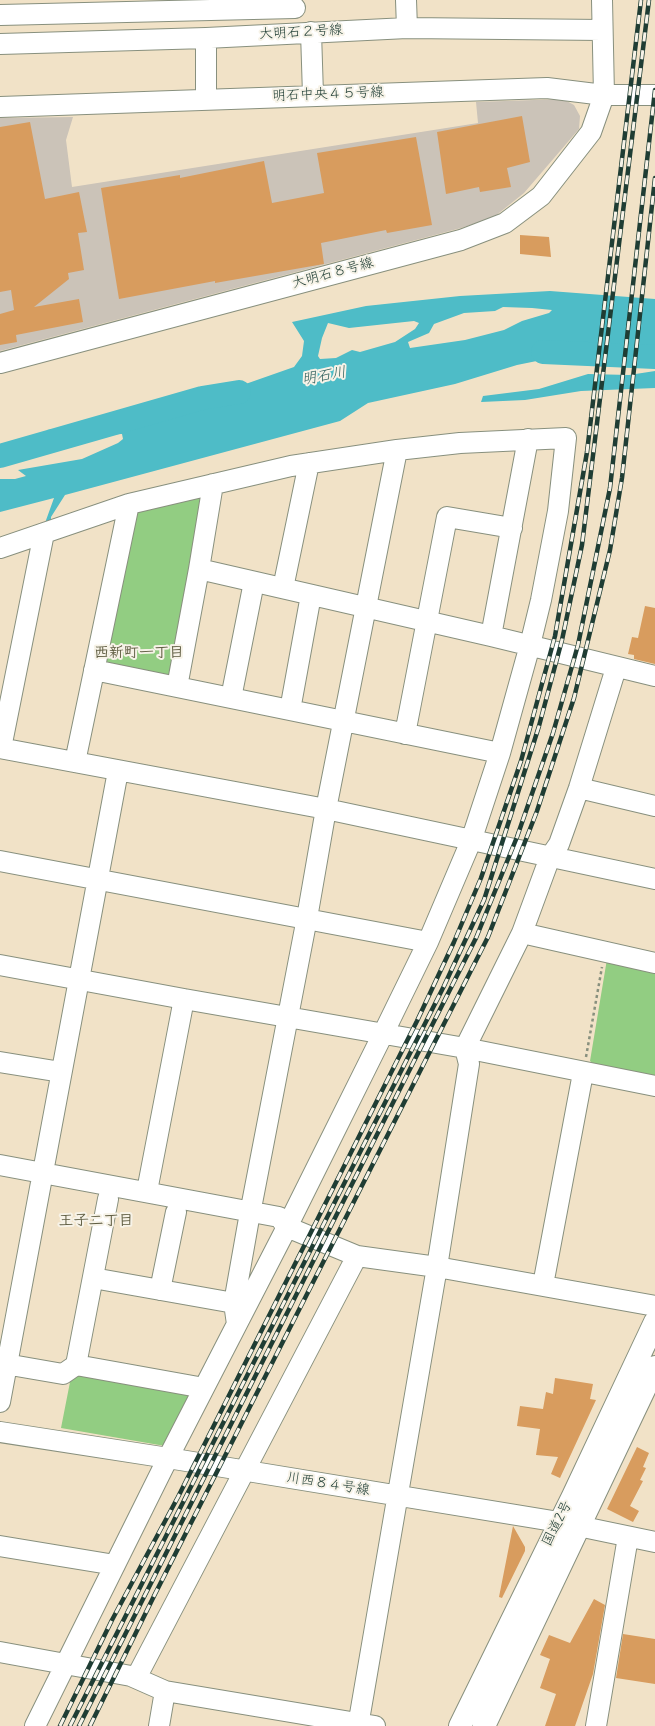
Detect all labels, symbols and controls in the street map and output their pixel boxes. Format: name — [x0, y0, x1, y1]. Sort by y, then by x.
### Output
street label: 大明石２号線 — [259, 22, 343, 44]
street label: 明石中央４５号線 — [272, 85, 384, 105]
street label: 大明石８号線 — [290, 255, 376, 293]
water label: 明石川 — [300, 364, 348, 390]
district label: 西新町一丁目 — [94, 645, 184, 663]
district label: 王子二丁目 — [59, 1213, 133, 1231]
street label: 川西８４号線 — [285, 1470, 371, 1500]
street label: 国道2号 — [539, 1498, 577, 1550]

